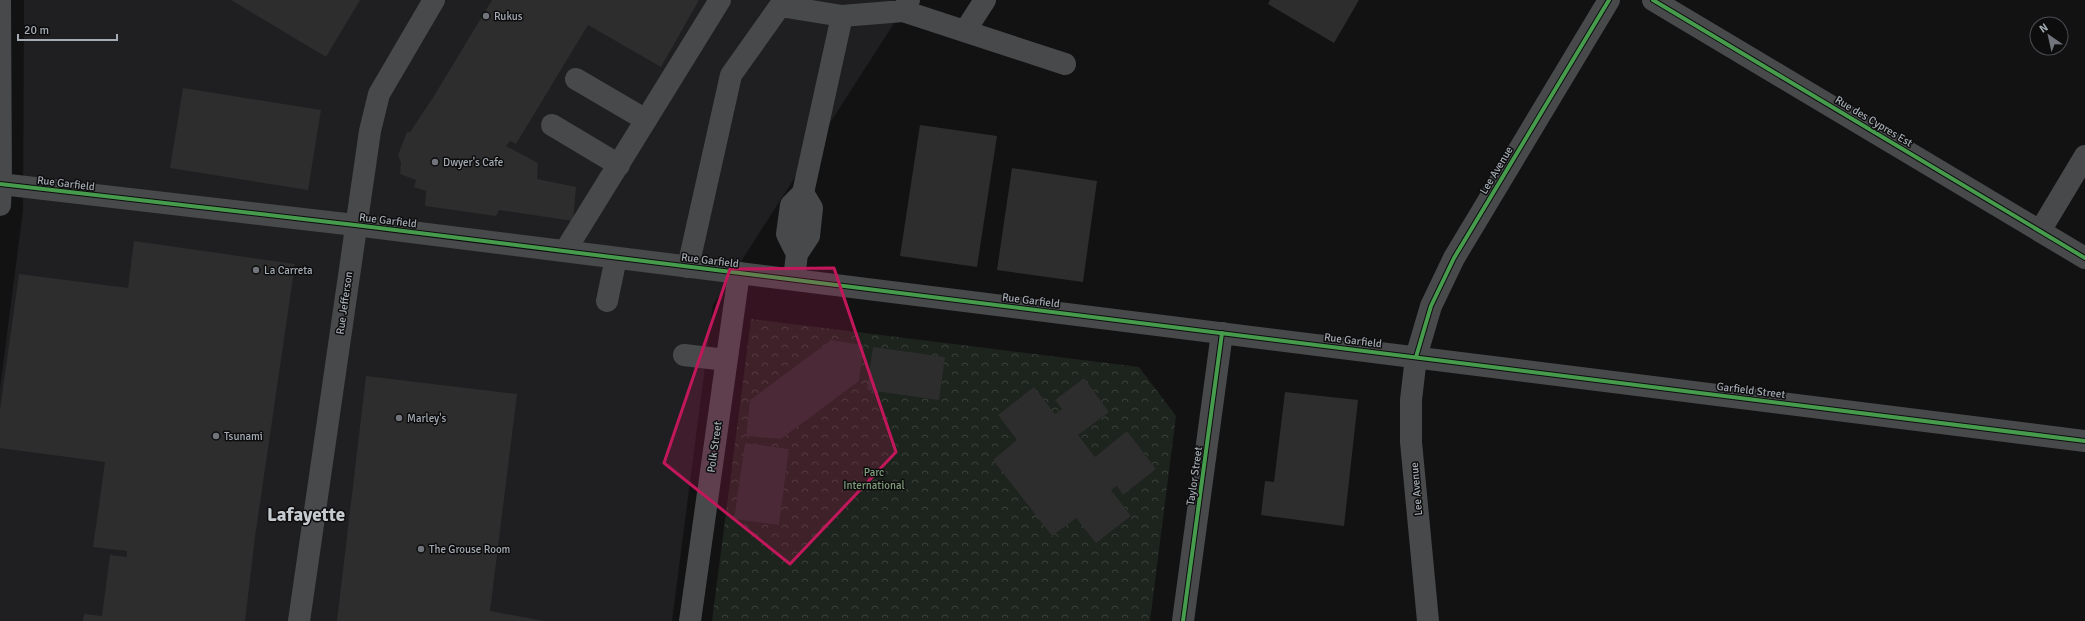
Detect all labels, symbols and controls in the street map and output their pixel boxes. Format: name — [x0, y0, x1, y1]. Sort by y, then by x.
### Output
place label: Rukus — [494, 10, 523, 23]
marker: Rukus — [481, 11, 491, 21]
scale bar — [18, 16, 117, 42]
north arrow — [2029, 16, 2069, 56]
text: N — [2037, 21, 2050, 36]
text: 20 m — [24, 23, 49, 38]
street label: Rue des Cypres Est — [1833, 93, 1915, 150]
street label: Lee Avenue — [1477, 144, 1516, 196]
place label: Dwyer's Cafe — [443, 156, 503, 169]
marker: Dwyer's Cafe — [430, 157, 440, 167]
street label: Rue Garfield — [36, 173, 96, 194]
street label: Rue Garfield — [358, 210, 418, 231]
street label: Rue Garfield — [680, 250, 740, 271]
place label: La Carreta — [264, 264, 313, 277]
marker: La Carreta — [251, 265, 261, 275]
street label: Rue Jefferson — [334, 271, 355, 336]
street label: Rue Garfield — [1001, 290, 1061, 311]
street label: Rue Garfield — [1323, 330, 1383, 351]
street label: Garfield Street — [1716, 380, 1786, 401]
place label: Marley's — [407, 412, 446, 425]
marker: Marley's — [394, 413, 404, 423]
street label: Polk Street — [704, 421, 725, 473]
place label: Tsunami — [224, 430, 263, 443]
marker: Tsunami — [211, 431, 221, 441]
street label: Taylor Street — [1184, 446, 1205, 506]
street label: Lee Avenue — [1408, 462, 1425, 516]
park label: Parc International — [843, 466, 905, 492]
district label: Lafayette — [267, 503, 345, 527]
place label: The Grouse Room — [429, 543, 511, 556]
marker: The Grouse Room — [416, 544, 426, 554]

